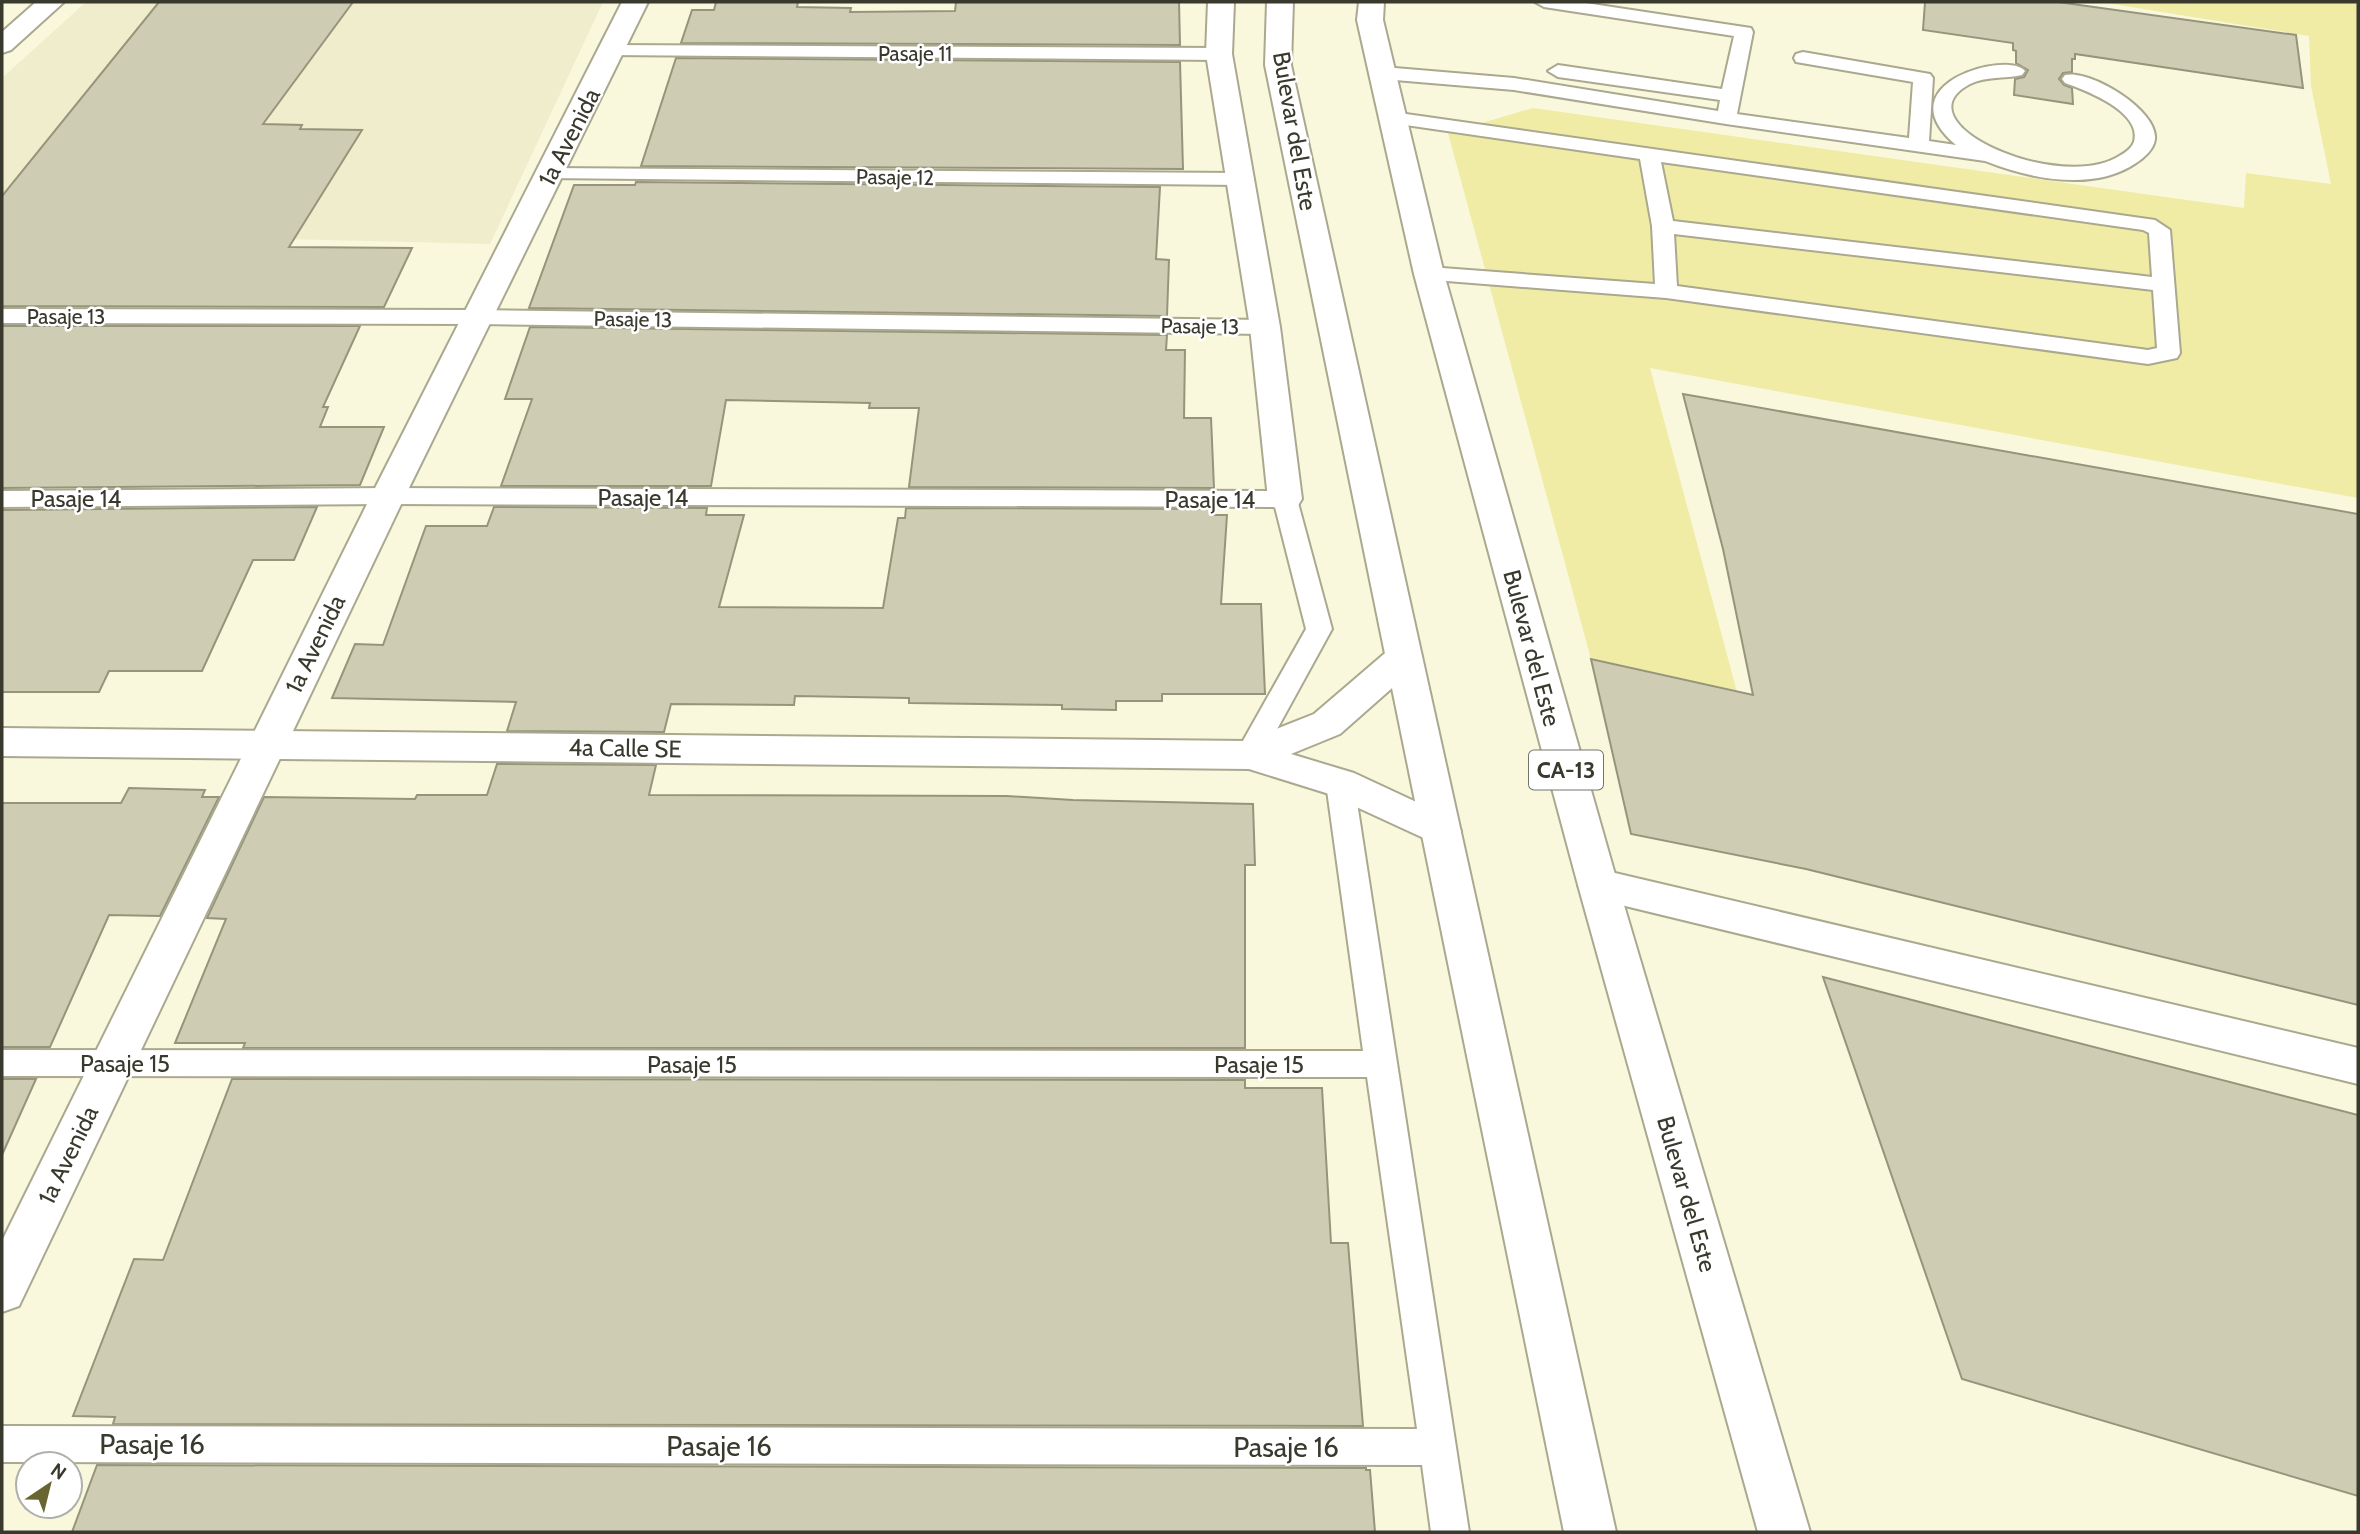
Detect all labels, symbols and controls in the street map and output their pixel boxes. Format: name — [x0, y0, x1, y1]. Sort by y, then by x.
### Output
street label: Pasaje 11 — [878, 41, 952, 67]
street label: Bulevar del Este — [1267, 49, 1323, 213]
street label: 1a Avenida — [532, 83, 606, 191]
street label: Pasaje 12 — [856, 164, 934, 191]
street label: Pasaje 13 — [27, 304, 105, 330]
street label: Pasaje 13 — [593, 306, 673, 333]
street label: Pasaje 13 — [1160, 313, 1240, 340]
street label: Pasaje 14 — [598, 483, 689, 512]
street label: Pasaje 14 — [31, 484, 122, 513]
street label: Pasaje 14 — [1165, 485, 1256, 514]
street label: Bulevar del Este — [1497, 567, 1567, 729]
street label: 1a Avenida — [279, 590, 351, 698]
street label: 4a Calle SE — [568, 733, 682, 763]
road number: CA-13 — [1529, 750, 1603, 790]
street label: Pasaje 15 — [80, 1049, 170, 1078]
street label: Pasaje 15 — [647, 1050, 737, 1079]
street label: Pasaje 15 — [1214, 1050, 1304, 1079]
street label: 1a Avenida — [32, 1101, 104, 1209]
street label: Bulevar del Este — [1651, 1113, 1723, 1275]
street label: Pasaje 16 — [99, 1427, 205, 1461]
street label: Pasaje 16 — [666, 1429, 772, 1463]
street label: Pasaje 16 — [1233, 1430, 1339, 1464]
north arrow — [14, 1450, 84, 1520]
text: N — [46, 1458, 71, 1485]

